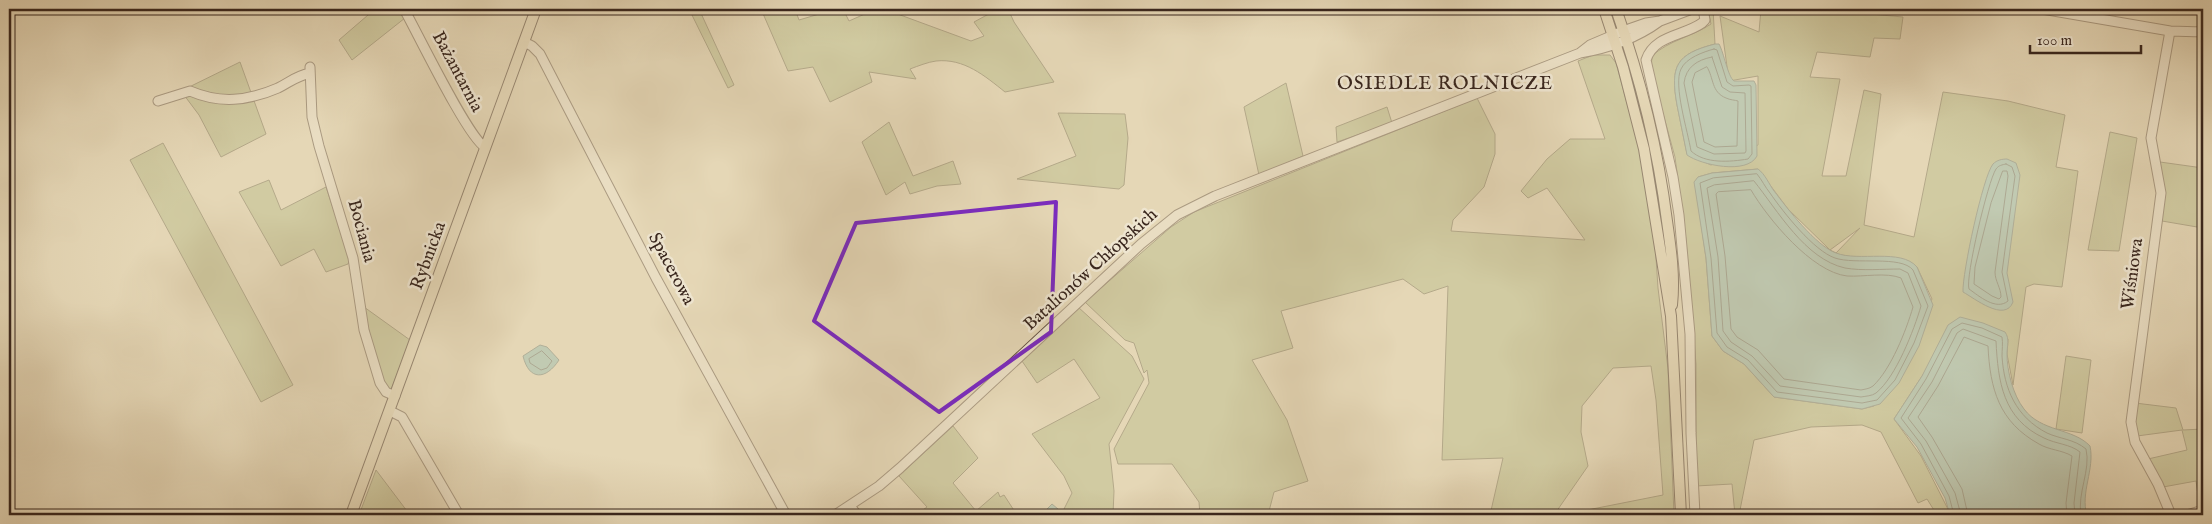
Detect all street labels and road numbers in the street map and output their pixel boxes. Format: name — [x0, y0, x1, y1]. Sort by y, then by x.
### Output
street label: Bażantarnia — [426, 28, 488, 116]
street label: Bociania — [342, 197, 380, 265]
street label: Batalionów Chłopskich — [1019, 203, 1163, 336]
street label: Rybnicka — [406, 219, 452, 293]
street label: Spacerowa — [642, 229, 700, 309]
street label: Wiśniowa — [2117, 237, 2149, 311]

